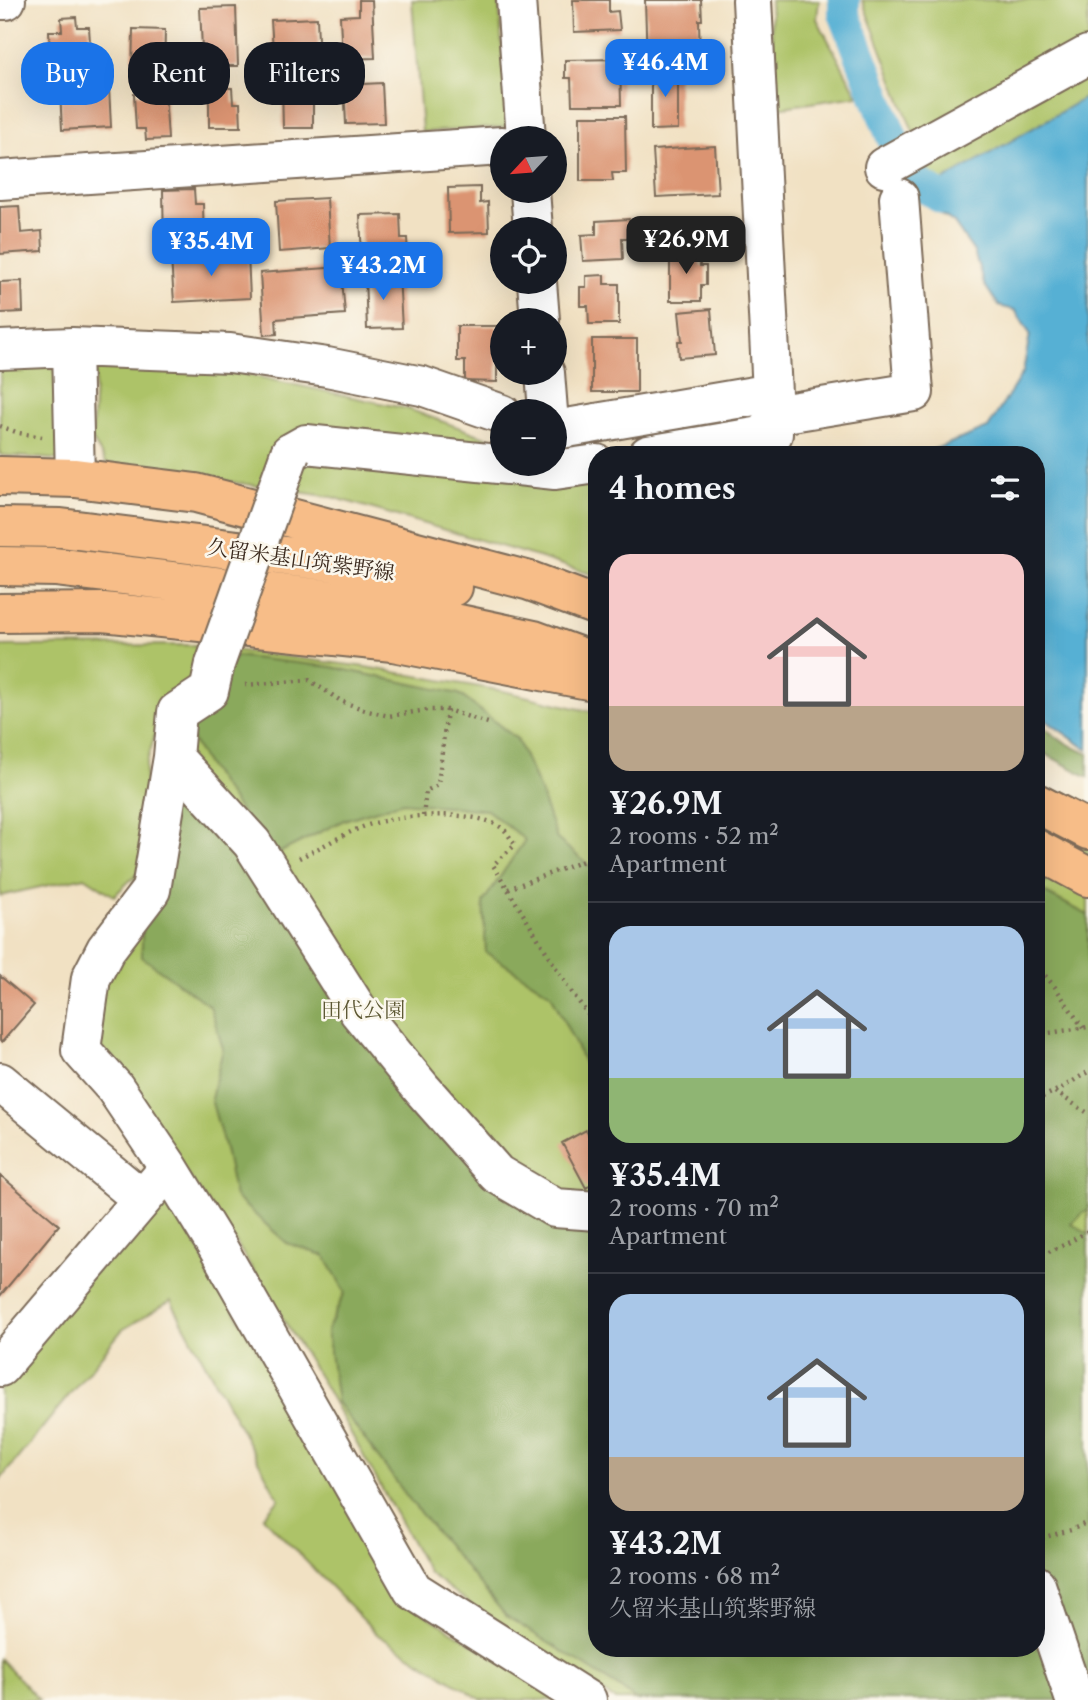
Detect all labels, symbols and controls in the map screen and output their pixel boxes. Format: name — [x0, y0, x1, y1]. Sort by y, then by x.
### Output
pin: ¥46.4M — [608, 40, 722, 99]
chip: Buy — [21, 42, 114, 105]
chip: Rent — [128, 42, 230, 105]
chip: Filters — [244, 42, 365, 105]
text: ¥46.4M — [621, 48, 709, 76]
north arrow — [490, 126, 567, 203]
map controls — [490, 126, 567, 476]
pin: ¥26.9M — [629, 216, 743, 276]
button: locate — [490, 217, 567, 294]
pin: ¥35.4M — [154, 218, 268, 278]
text: ¥26.9M — [642, 225, 730, 253]
text: ¥35.4M — [168, 227, 254, 255]
pin: ¥43.2M — [326, 243, 440, 302]
text: ¥43.2M — [340, 251, 426, 279]
button: + — [490, 308, 567, 385]
button: − — [490, 399, 567, 476]
icon: filters — [986, 469, 1024, 507]
text: 4 homes — [609, 470, 736, 507]
street label: 久留米基山筑紫野線 — [206, 534, 396, 585]
icon: home — [754, 599, 880, 725]
text: ¥26.9M — [609, 785, 723, 822]
text: 2 rooms · 52 m² — [609, 822, 779, 850]
text: Apartment — [609, 850, 727, 878]
icon: home — [754, 971, 880, 1097]
park label: 田代公園 — [321, 997, 405, 1022]
text: ¥35.4M — [609, 1157, 721, 1194]
text: 2 rooms · 70 m² — [609, 1194, 779, 1222]
text: Apartment — [609, 1222, 727, 1250]
icon: home — [754, 1340, 880, 1466]
text: ¥43.2M — [609, 1525, 722, 1562]
text: 2 rooms · 68 m² — [609, 1562, 780, 1590]
text: 久留米基山筑紫野線 — [609, 1594, 816, 1622]

